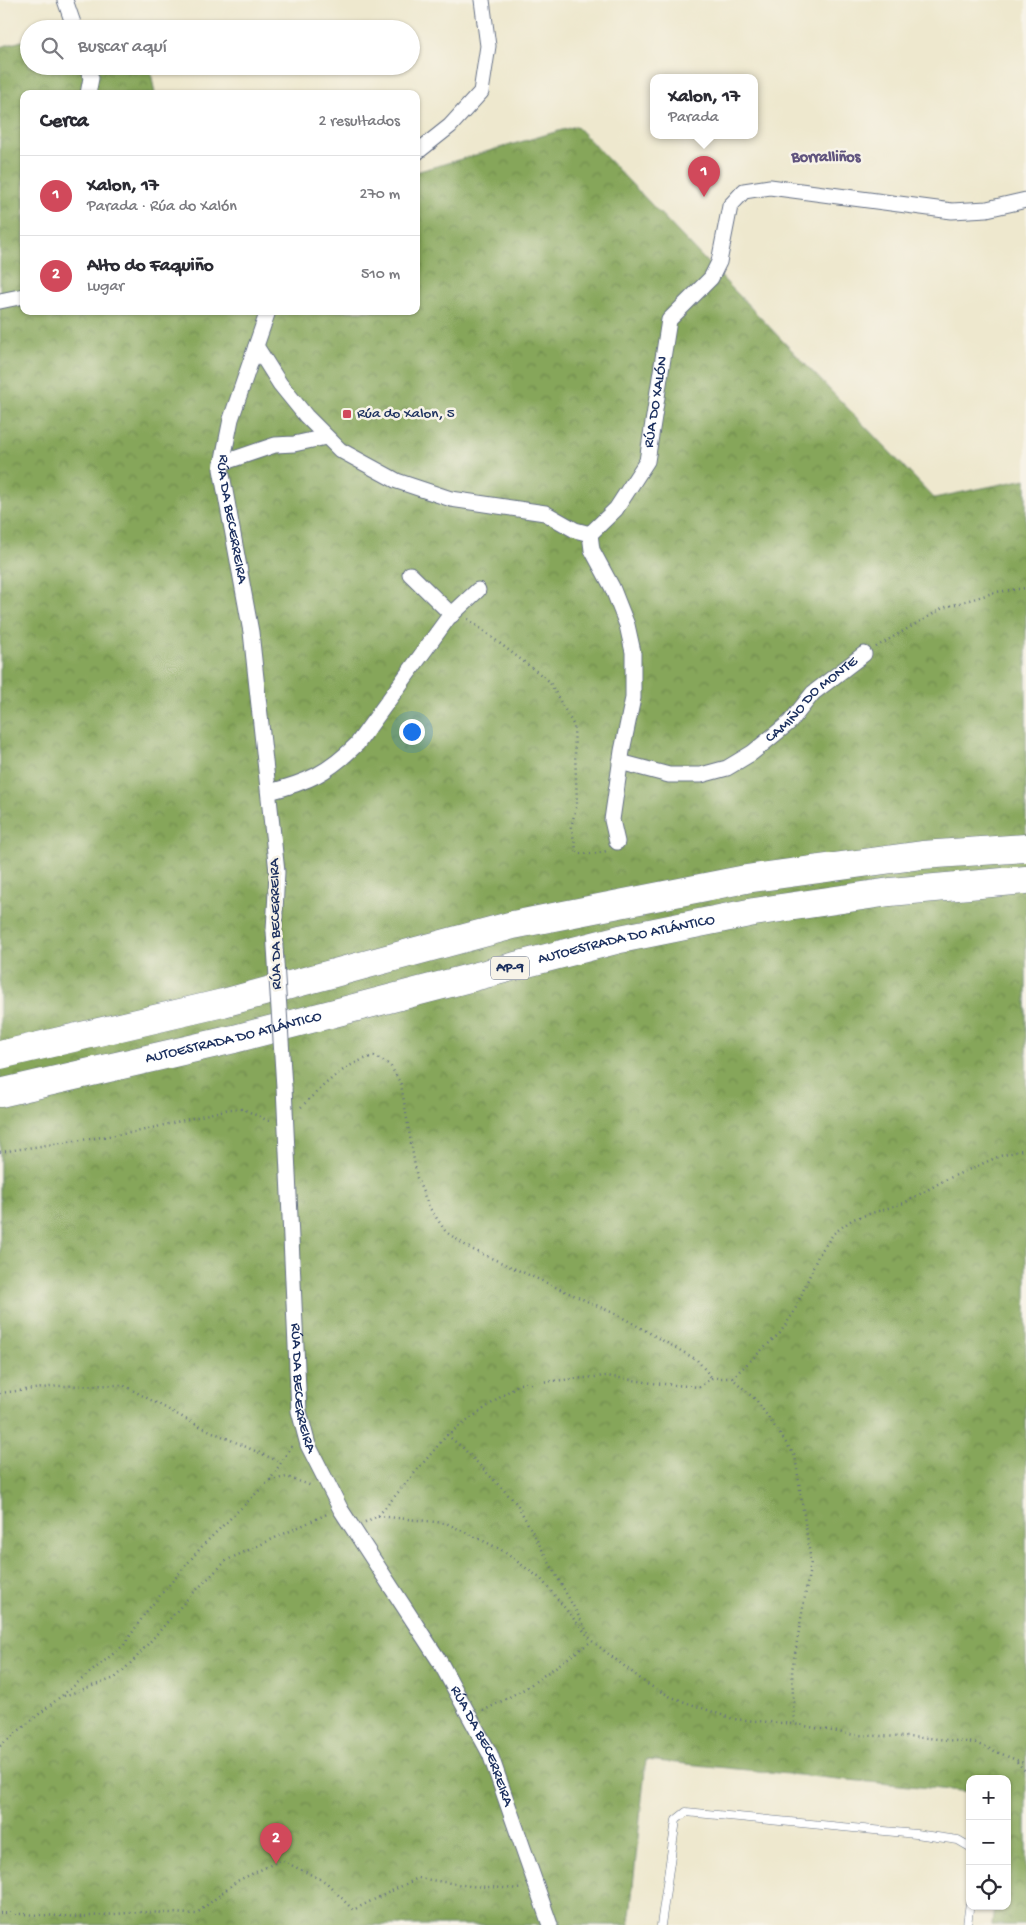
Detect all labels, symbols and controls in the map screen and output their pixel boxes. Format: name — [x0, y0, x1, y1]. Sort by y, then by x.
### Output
search box — [20, 20, 420, 75]
icon: search — [38, 34, 66, 62]
text: Buscar aquí — [78, 36, 167, 59]
popup — [650, 74, 758, 139]
text: Xalon, 17 — [668, 86, 740, 109]
text: Parada — [668, 109, 719, 128]
text: Cerca — [40, 110, 88, 135]
text: 2 resultados — [319, 113, 400, 132]
district label: Borralliños — [790, 149, 862, 168]
pin: 1 — [688, 156, 720, 197]
text: Xalon, 17 — [87, 175, 159, 198]
text: 1 — [53, 186, 59, 205]
text: 270 m — [360, 186, 400, 205]
text: Parada · Rúa do Xalón — [87, 198, 237, 217]
text: Alto do Faquiño — [87, 255, 214, 278]
text: 2 — [52, 266, 60, 285]
text: 510 m — [361, 266, 400, 285]
text: Lugar — [87, 278, 124, 297]
street label: RÚA DO XALÓN — [640, 355, 672, 449]
place label: Rúa do Xalon, 5 — [357, 405, 455, 423]
marker: Rúa do Xalon, 5 — [341, 408, 353, 420]
street label: RÚA DA BECERREIRA — [212, 453, 251, 586]
street label: CAMIÑO DO MONTE — [762, 652, 862, 747]
your location — [399, 719, 425, 745]
street label: RÚA DA BECERREIRA — [266, 857, 286, 990]
street label: AUTOESTRADA DO ATLÁNTICO — [536, 911, 717, 969]
road number: AP-9 — [491, 956, 529, 980]
street label: AUTOESTRADA DO ATLÁNTICO — [144, 1008, 324, 1068]
street label: RÚA DA BECERREIRA — [286, 1323, 320, 1457]
street label: RÚA DA BECERREIRA — [446, 1683, 517, 1810]
map controls — [966, 1775, 1011, 1910]
button: + — [966, 1775, 1011, 1820]
button: − — [966, 1820, 1011, 1865]
pin: 2 — [260, 1823, 292, 1864]
button: locate — [966, 1865, 1011, 1910]

